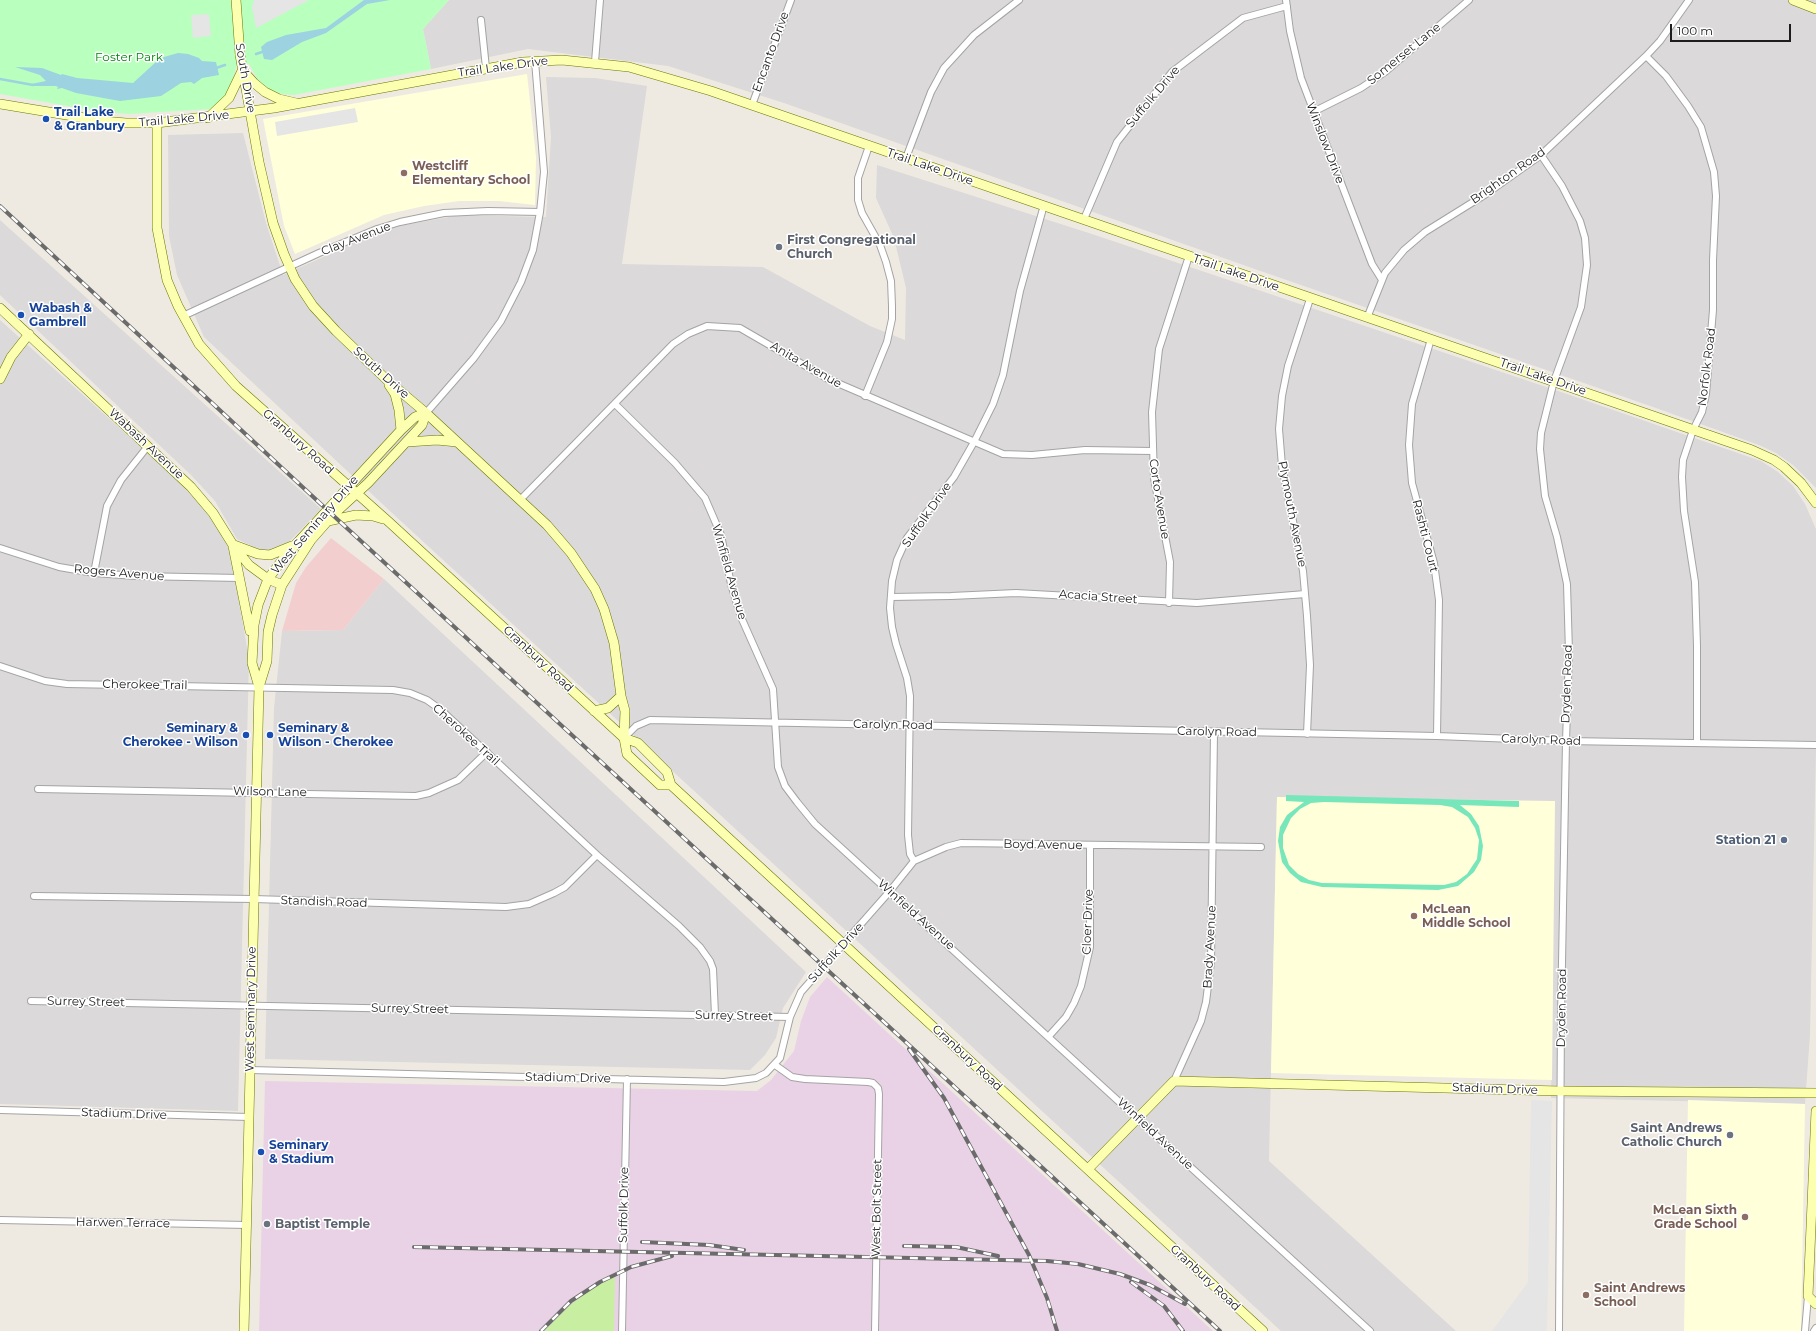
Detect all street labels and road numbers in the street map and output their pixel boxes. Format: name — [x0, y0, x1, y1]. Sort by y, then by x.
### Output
street label: Encanto Drive — [750, 10, 792, 94]
street label: Somerset Lane — [1364, 20, 1444, 88]
street label: South Drive — [232, 42, 258, 114]
street label: Trail Lake Drive — [457, 54, 549, 80]
street label: Suffolk Drive — [1123, 63, 1183, 131]
street label: Winslow Drive — [1303, 100, 1347, 186]
street label: Trail Lake Drive — [138, 108, 230, 130]
street label: Trail Lake Drive — [885, 145, 975, 189]
street label: Brighton Road — [1468, 145, 1548, 207]
street label: Clay Avenue — [319, 219, 393, 259]
street label: Trail Lake Drive — [1191, 251, 1281, 295]
street label: Norfolk Road — [1695, 327, 1719, 407]
street label: Anita Avenue — [768, 339, 844, 391]
street label: South Drive — [350, 344, 412, 402]
street label: Trail Lake Drive — [1498, 355, 1588, 399]
street label: Wabash Avenue — [105, 406, 187, 482]
street label: Granbury Road — [259, 406, 337, 478]
street label: Corto Avenue — [1146, 458, 1172, 540]
street label: Plymouth Avenue — [1275, 460, 1309, 568]
street label: West Seminary Drive — [268, 473, 362, 577]
street label: Suffolk Drive — [899, 480, 955, 550]
street label: Rashti Court — [1409, 498, 1441, 574]
street label: Winfield Avenue — [708, 523, 750, 621]
street label: Rogers Avenue — [73, 562, 165, 584]
street label: Acacia Street — [1058, 587, 1138, 607]
street label: Granbury Road — [500, 623, 576, 695]
street label: Dryden Road — [1558, 644, 1576, 724]
street label: Cherokee Trail — [102, 677, 188, 693]
street label: Cherokee Trail — [430, 701, 502, 769]
street label: Carolyn Road — [853, 717, 933, 733]
street label: Carolyn Road — [1177, 724, 1257, 740]
street label: Carolyn Road — [1501, 731, 1581, 749]
street label: Wilson Lane — [233, 784, 307, 800]
street label: Boyd Avenue — [1003, 837, 1083, 853]
street label: Winfield Avenue — [874, 877, 958, 953]
street label: Cloer Drive — [1080, 889, 1096, 955]
street label: Standish Road — [280, 893, 368, 911]
street label: Brady Avenue — [1201, 905, 1219, 989]
street label: Suffolk Drive — [805, 920, 867, 986]
street label: West Seminary Drive — [243, 946, 259, 1072]
street label: Dryden Road — [1554, 968, 1570, 1048]
street label: Surrey Street — [47, 994, 125, 1010]
street label: Surrey Street — [371, 1001, 449, 1017]
street label: Surrey Street — [695, 1008, 773, 1024]
street label: Granbury Road — [929, 1022, 1005, 1094]
street label: Stadium Drive — [525, 1070, 611, 1086]
street label: Stadium Drive — [1452, 1080, 1538, 1098]
street label: Winfield Avenue — [1114, 1095, 1196, 1173]
street label: Stadium Drive — [81, 1105, 167, 1123]
street label: West Bolt Street — [869, 1159, 885, 1257]
street label: Suffolk Drive — [616, 1167, 632, 1243]
street label: Harwen Terrace — [76, 1215, 170, 1231]
street label: Granbury Road — [1167, 1242, 1243, 1314]

